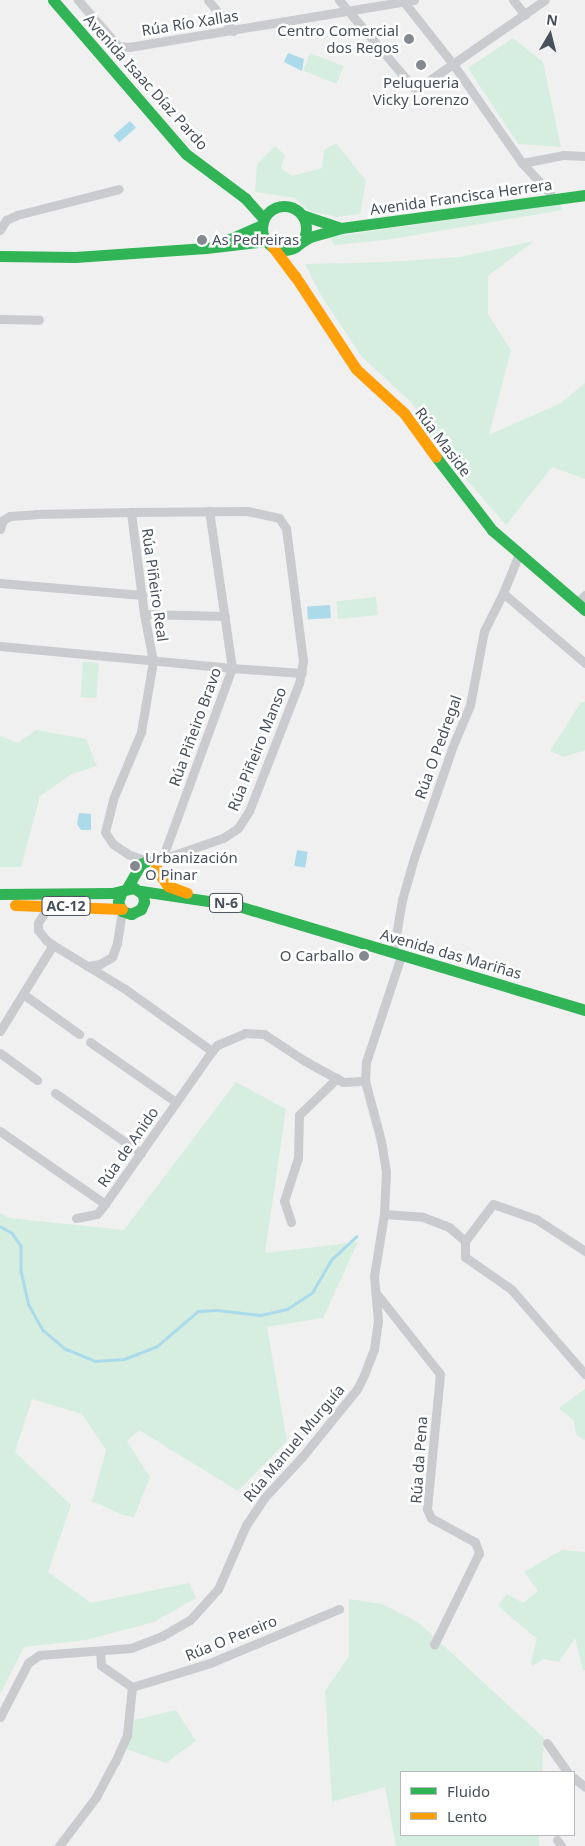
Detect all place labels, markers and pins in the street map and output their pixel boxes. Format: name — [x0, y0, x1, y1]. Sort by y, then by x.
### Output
place label: Centro Comercial dos Regos — [277, 21, 399, 56]
marker: Centro Comercial dos Regos — [403, 33, 415, 45]
marker: Peluqueria Vicky Lorenzo — [415, 59, 427, 71]
place label: Peluqueria Vicky Lorenzo — [373, 73, 469, 108]
place label: As Pedreiras — [212, 231, 299, 249]
marker: As Pedreiras — [196, 234, 208, 246]
place label: Urbanización O Pinar — [145, 848, 238, 883]
marker: Urbanización O Pinar — [129, 860, 141, 872]
place label: O Carballo — [280, 947, 354, 965]
marker: O Carballo — [358, 950, 370, 962]

